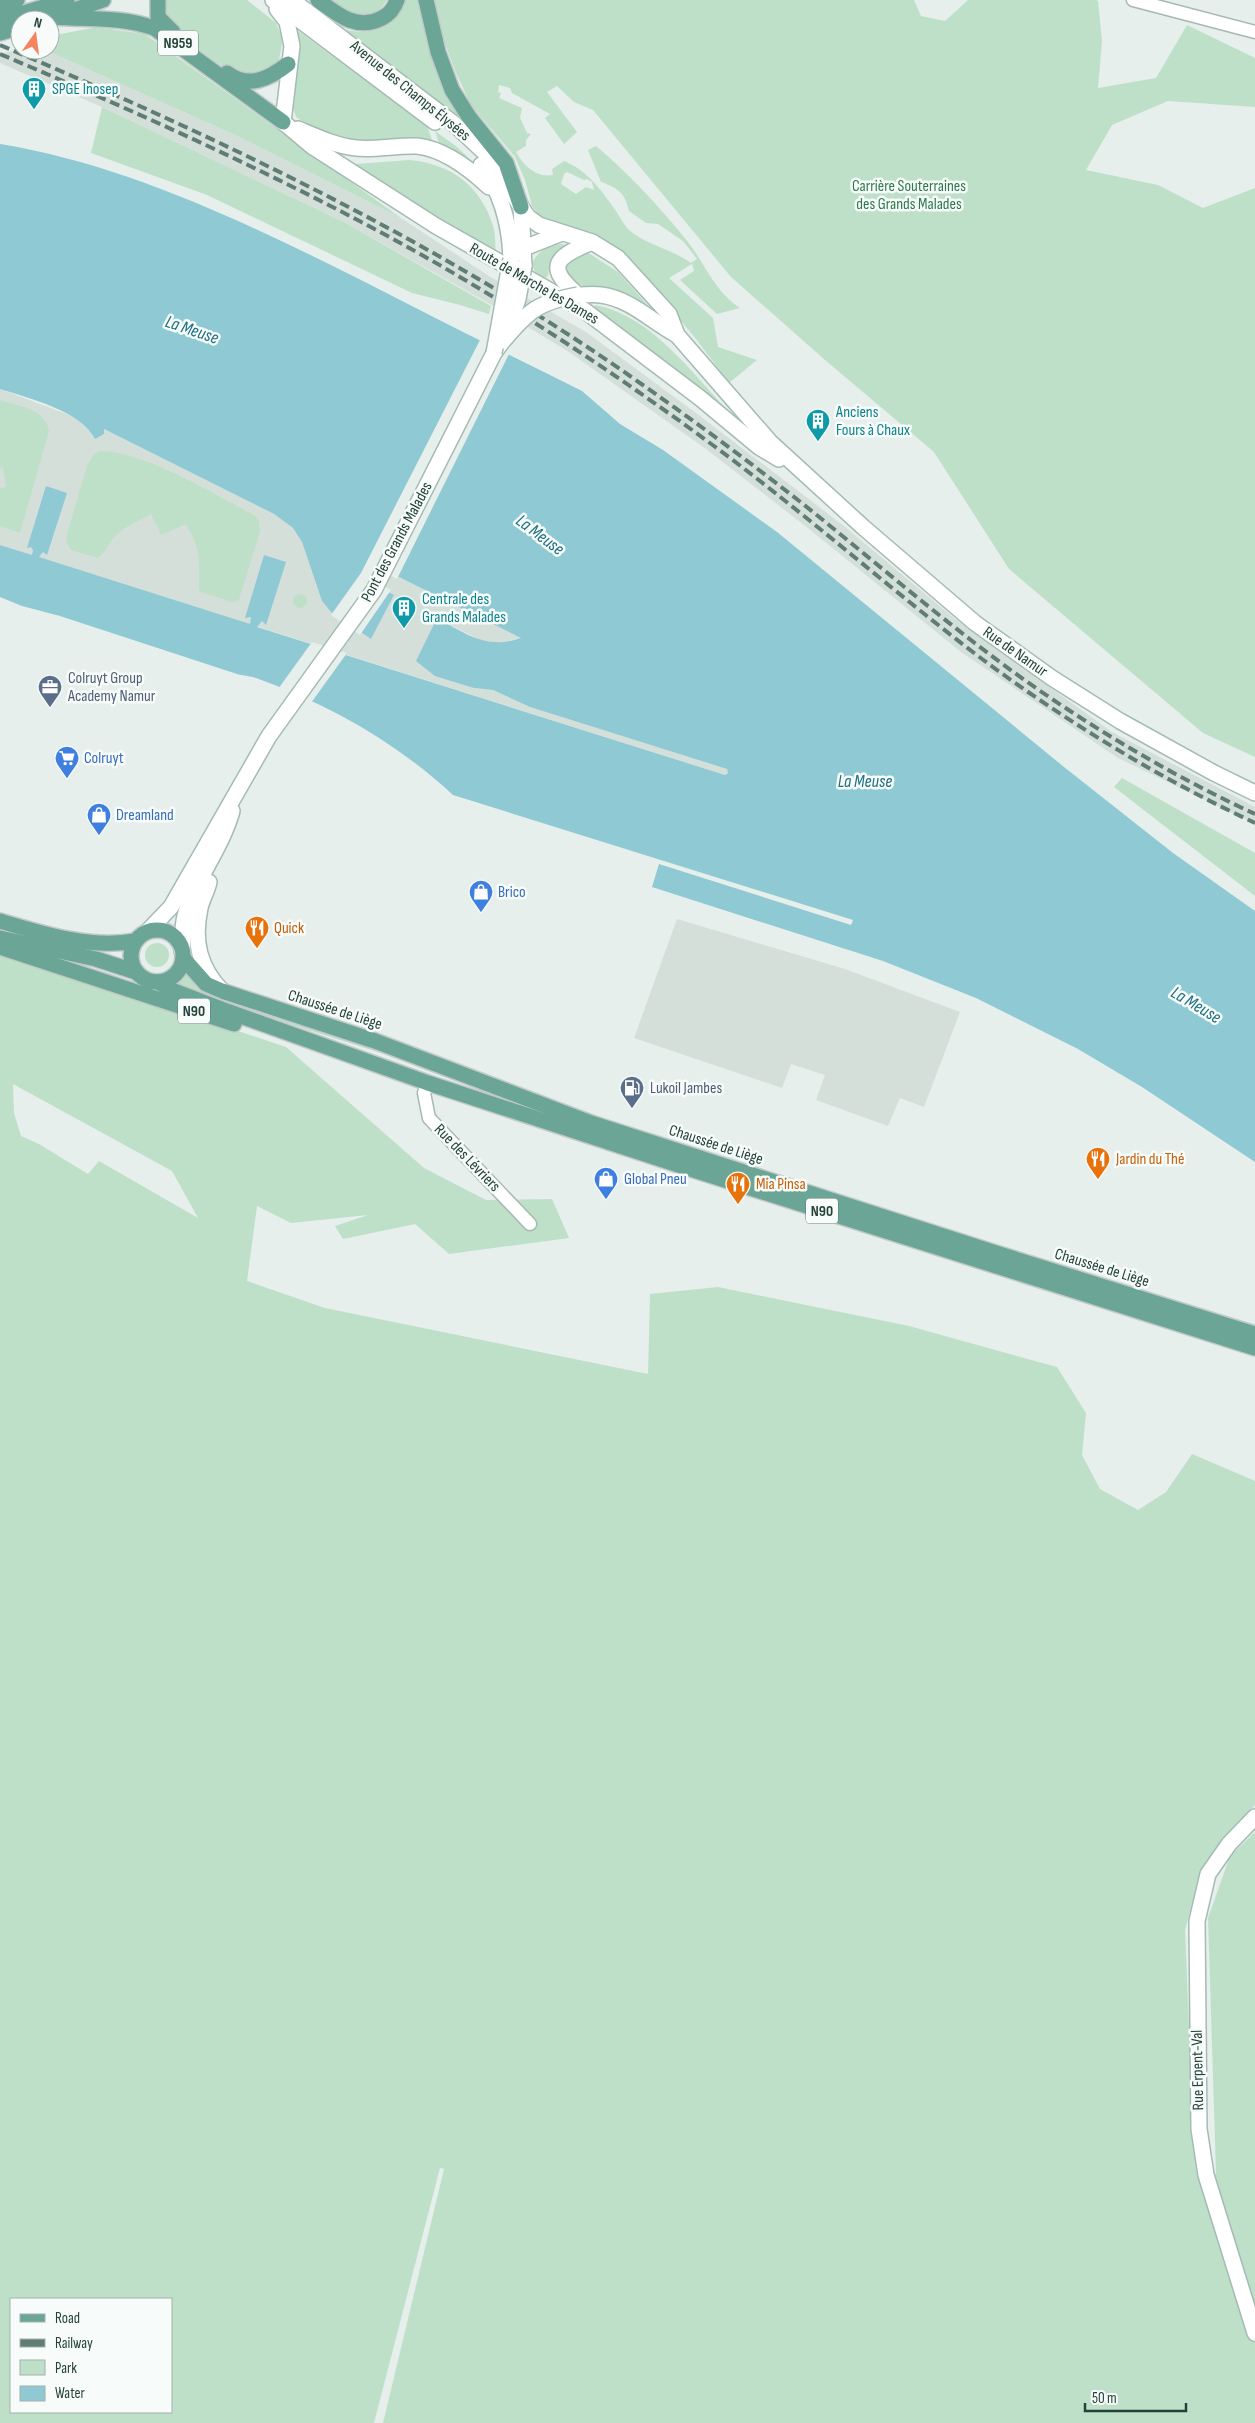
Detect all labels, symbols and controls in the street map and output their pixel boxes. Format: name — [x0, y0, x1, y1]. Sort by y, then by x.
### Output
north arrow — [10, 10, 60, 60]
text: N — [32, 14, 44, 32]
road number: N959 — [158, 30, 198, 56]
street label: Avenue des Champs Élysées — [345, 36, 474, 145]
building icon: SPGE Inosep — [21, 76, 47, 110]
place label: SPGE Inosep — [52, 80, 118, 99]
park label: Carrière Souterraines des Grands Malades — [852, 177, 966, 214]
street label: Route de Marche les Dames — [466, 239, 602, 329]
water label: La Meuse — [163, 311, 221, 349]
place label: Anciens Fours à Chaux — [835, 403, 910, 440]
building icon: Anciens Fours à Chaux — [805, 408, 831, 442]
street label: Pont des Grands Malades — [357, 479, 437, 605]
water label: La Meuse — [512, 510, 568, 560]
place label: Centrale des Grands Malades — [422, 590, 506, 627]
building icon: Centrale des Grands Malades — [391, 595, 417, 629]
street label: Rue de Namur — [979, 623, 1051, 681]
place label: Colruyt Group Academy Namur — [67, 669, 156, 706]
office icon: Colruyt Group Academy Namur — [37, 674, 63, 708]
supermarket icon: Colruyt — [54, 745, 80, 779]
place label: Colruyt — [84, 749, 124, 768]
water label: La Meuse — [838, 771, 892, 792]
shop icon: Dreamland — [86, 802, 112, 836]
place label: Dreamland — [116, 806, 174, 825]
shop icon: Brico — [468, 879, 494, 913]
place label: Brico — [498, 883, 526, 902]
restaurant icon: Quick — [244, 915, 270, 949]
place label: Quick — [274, 919, 304, 938]
water label: La Meuse — [1167, 982, 1225, 1028]
street label: Chaussée de Liège — [286, 986, 384, 1034]
road number: N90 — [178, 998, 210, 1024]
fuel station icon: Lukoil Jambes — [619, 1075, 645, 1109]
place label: Lukoil Jambes — [650, 1079, 722, 1098]
street label: Rue des Lévriers — [430, 1120, 504, 1196]
street label: Chaussée de Liège — [667, 1121, 765, 1169]
restaurant icon: Jardin du Thé — [1085, 1146, 1111, 1180]
place label: Jardin du Thé — [1115, 1150, 1184, 1169]
shop icon: Global Pneu — [593, 1166, 619, 1200]
place label: Global Pneu — [624, 1170, 687, 1189]
restaurant icon: Mia Pinsa — [725, 1171, 751, 1205]
place label: Mia Pinsa — [756, 1175, 806, 1194]
road number: N90 — [806, 1198, 838, 1224]
street label: Chaussée de Liège — [1052, 1245, 1152, 1291]
street label: Rue Erpent-Val — [1188, 2030, 1208, 2110]
legend — [10, 2298, 172, 2413]
text: Road — [55, 2309, 80, 2328]
text: Railway — [55, 2334, 93, 2353]
text: Park — [55, 2359, 77, 2378]
scale bar — [1085, 2380, 1186, 2412]
text: Water — [55, 2384, 86, 2403]
text: 50 m — [1092, 2389, 1117, 2408]

